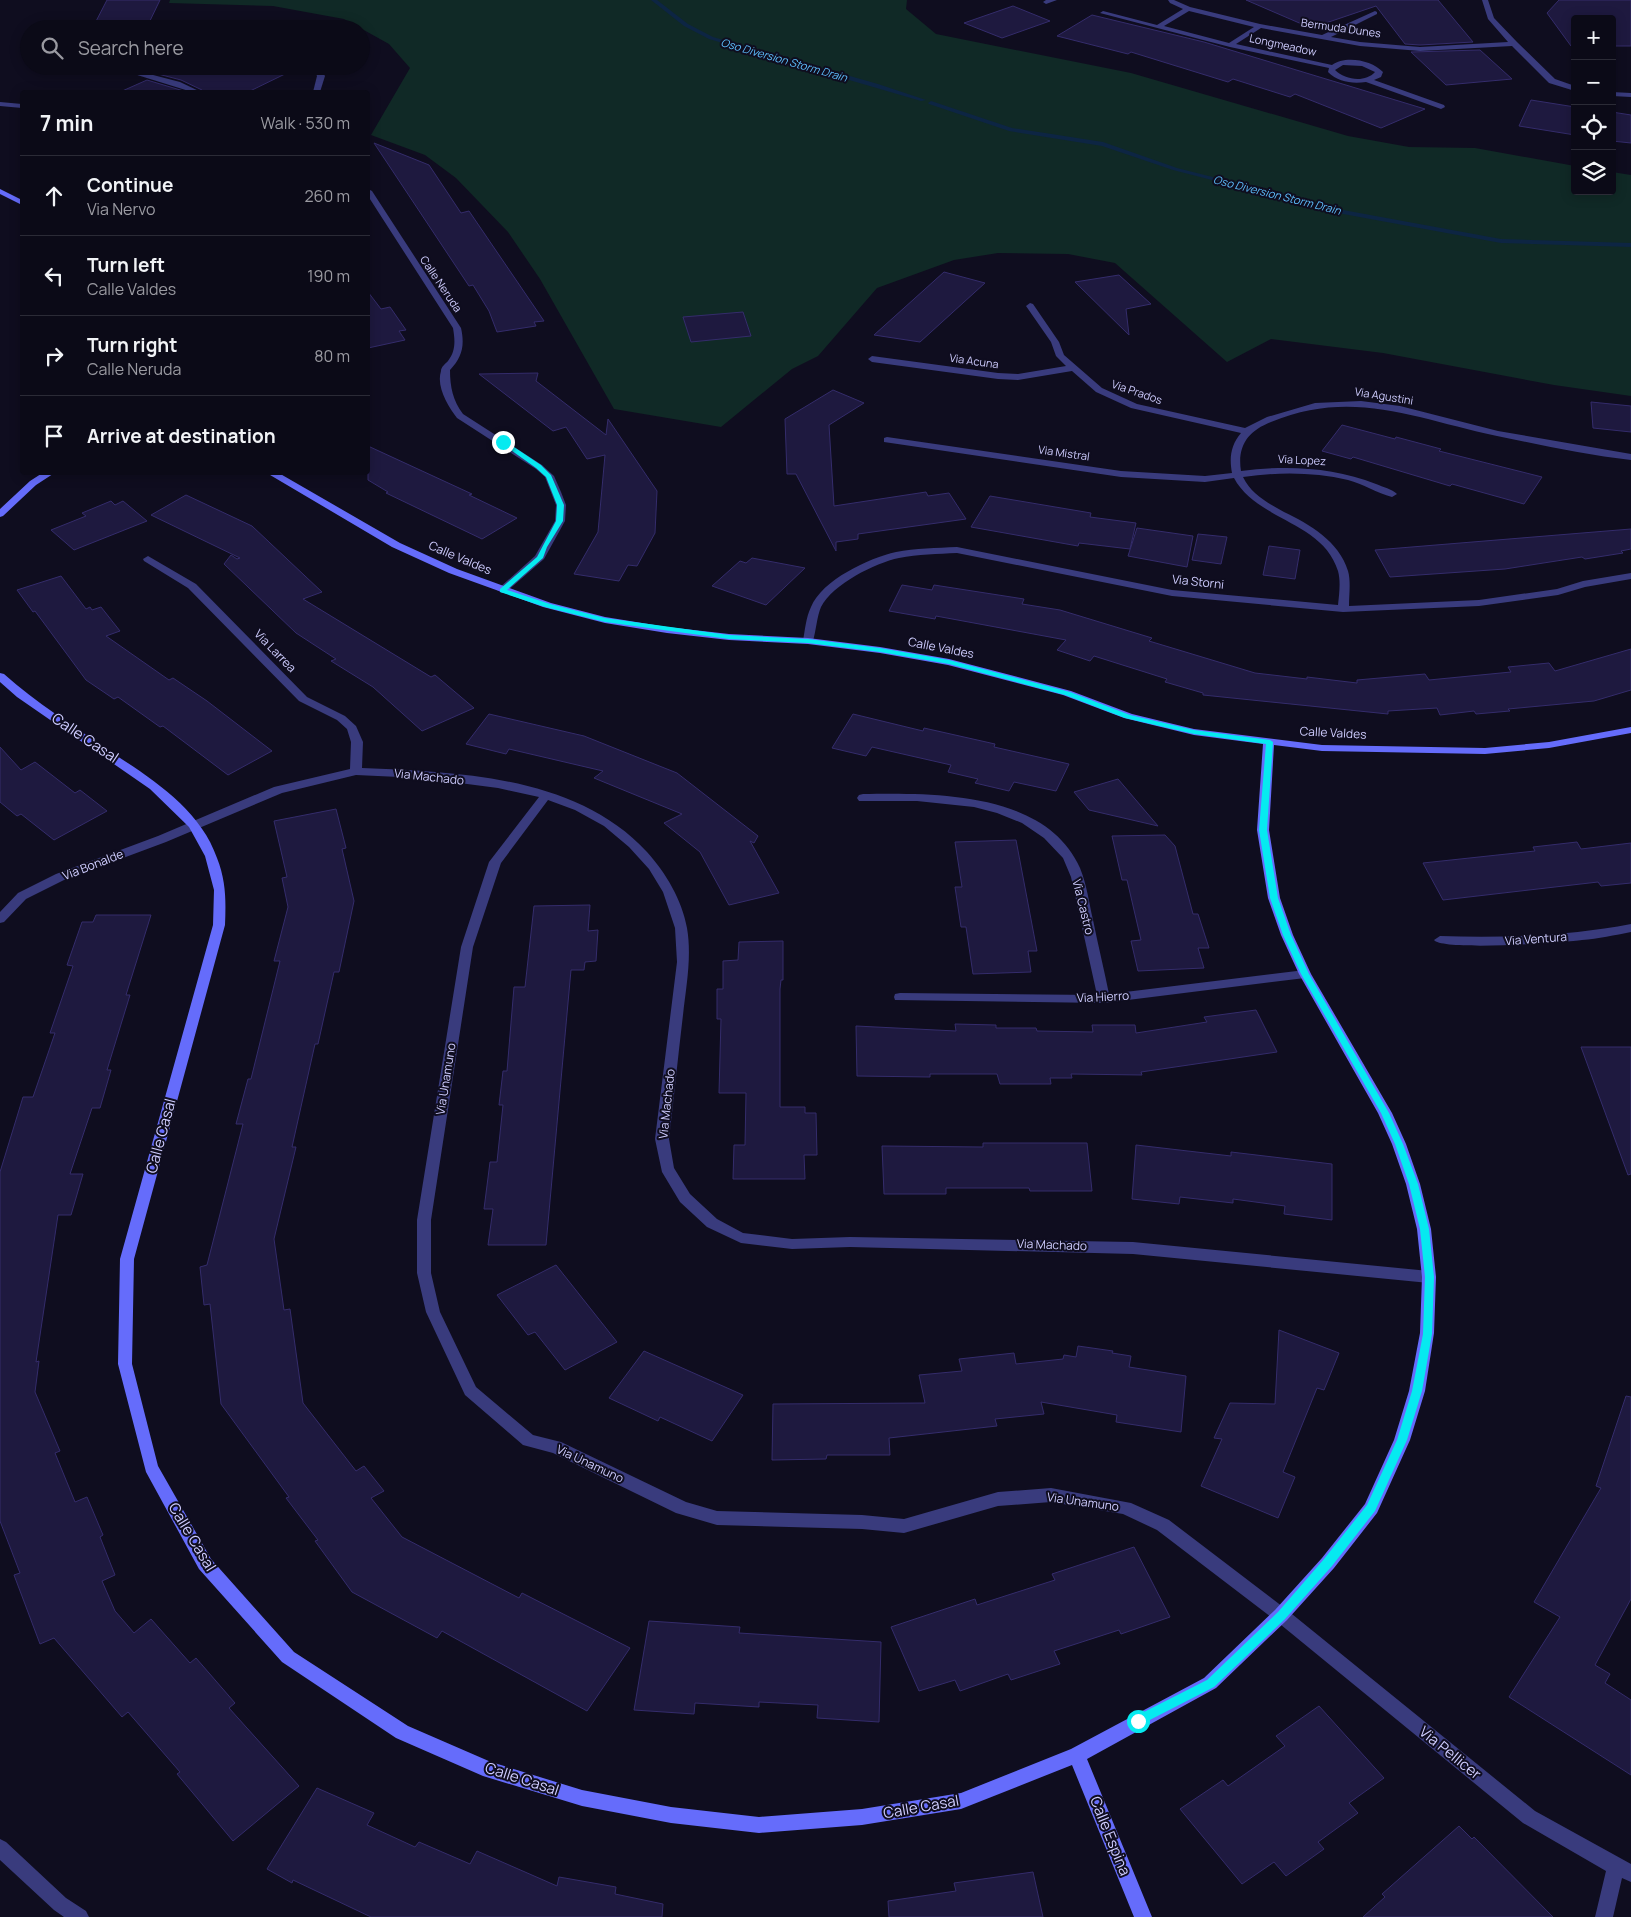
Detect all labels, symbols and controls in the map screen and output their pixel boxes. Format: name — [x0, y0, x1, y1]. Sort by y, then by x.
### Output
street label: Bermuda Dunes — [1300, 14, 1382, 41]
map controls — [1571, 15, 1616, 195]
button: + — [1571, 15, 1616, 60]
search box — [20, 20, 370, 75]
street label: Longmeadow — [1248, 30, 1319, 59]
icon: search — [38, 34, 66, 62]
water label: Oso Diversion Storm Drain — [719, 34, 850, 85]
text: Search here — [78, 35, 184, 61]
button: − — [1571, 60, 1616, 105]
button: locate — [1571, 105, 1616, 150]
text: 7 min — [40, 109, 93, 137]
text: Walk · 530 m — [261, 112, 350, 134]
button: layers — [1571, 150, 1616, 195]
water label: Oso Diversion Storm Drain — [1212, 171, 1343, 218]
text: Continue — [87, 172, 173, 198]
icon: ahead — [40, 182, 68, 210]
text: 260 m — [304, 185, 350, 207]
text: Via Nervo — [87, 198, 156, 220]
text: Turn left — [87, 252, 165, 278]
street label: Calle Neruda — [417, 253, 466, 315]
icon: left — [40, 262, 68, 290]
text: 190 m — [307, 265, 350, 287]
text: Calle Valdes — [87, 278, 176, 300]
text: Turn right — [87, 332, 177, 358]
icon: right — [40, 342, 68, 370]
text: 80 m — [314, 345, 350, 367]
street label: Via Acuna — [948, 350, 1000, 371]
text: Calle Neruda — [87, 358, 181, 380]
street label: Via Prados — [1110, 376, 1165, 407]
street label: Via Agustini — [1354, 383, 1414, 408]
icon: arrive — [40, 422, 68, 450]
text: Arrive at destination — [87, 423, 276, 449]
route end — [492, 431, 515, 454]
street label: Via Mistral — [1037, 441, 1091, 464]
street label: Via Lopez — [1278, 451, 1327, 468]
street label: Calle Valdes — [426, 537, 494, 578]
street label: Via Storni — [1171, 570, 1225, 593]
street label: Via Larrea — [251, 625, 300, 676]
street label: Calle Valdes — [907, 633, 976, 662]
street label: Calle Casal — [48, 707, 123, 768]
street label: Calle Valdes — [1299, 722, 1367, 743]
street label: Via Machado — [393, 764, 465, 789]
street label: Via Bonalde — [60, 845, 126, 884]
street label: Via Castro — [1068, 877, 1099, 936]
street label: Via Ventura — [1504, 928, 1568, 949]
street label: Via Hierro — [1076, 987, 1130, 1006]
street label: Via Unamuno — [431, 1042, 460, 1116]
street label: Via Machado — [654, 1068, 679, 1140]
street label: Calle Casal — [140, 1096, 181, 1176]
street label: Via Machado — [1017, 1235, 1087, 1254]
street label: Via Unamuno — [554, 1441, 627, 1487]
street label: Via Unamuno — [1046, 1488, 1120, 1515]
street label: Calle Casal — [164, 1498, 221, 1575]
route start — [1127, 1710, 1150, 1733]
street label: Via Pellicer — [1415, 1721, 1486, 1784]
street label: Calle Casal — [482, 1757, 562, 1800]
street label: Calle Casal — [881, 1790, 960, 1824]
street label: Calle Espina — [1085, 1793, 1136, 1879]

